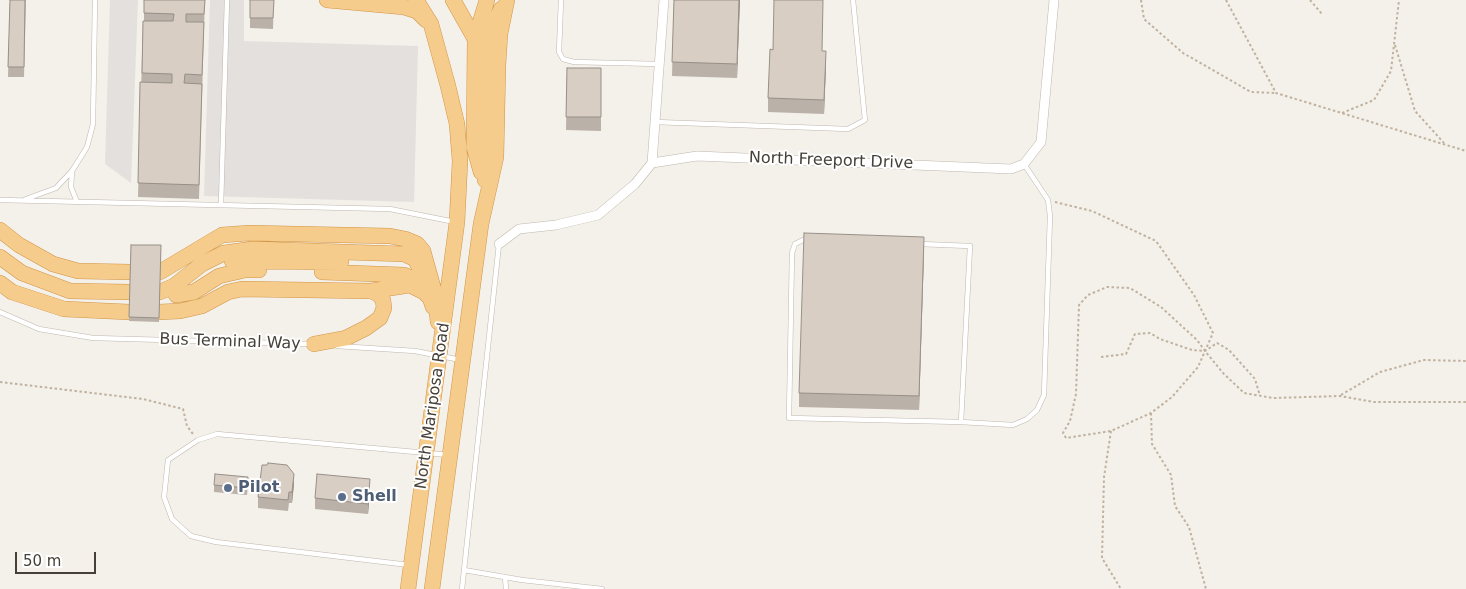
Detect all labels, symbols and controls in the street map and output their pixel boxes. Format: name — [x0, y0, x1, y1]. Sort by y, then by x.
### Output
street label: North Freeport Drive — [749, 149, 913, 173]
street label: North Mariposa Road — [412, 322, 454, 490]
street label: Bus Terminal Way — [159, 330, 301, 354]
place label: Pilot — [238, 478, 279, 498]
marker: Pilot — [222, 482, 234, 494]
place label: Shell — [352, 487, 397, 507]
marker: Shell — [336, 491, 348, 503]
scale bar — [18, 542, 99, 574]
text: 50 m — [23, 552, 61, 570]

